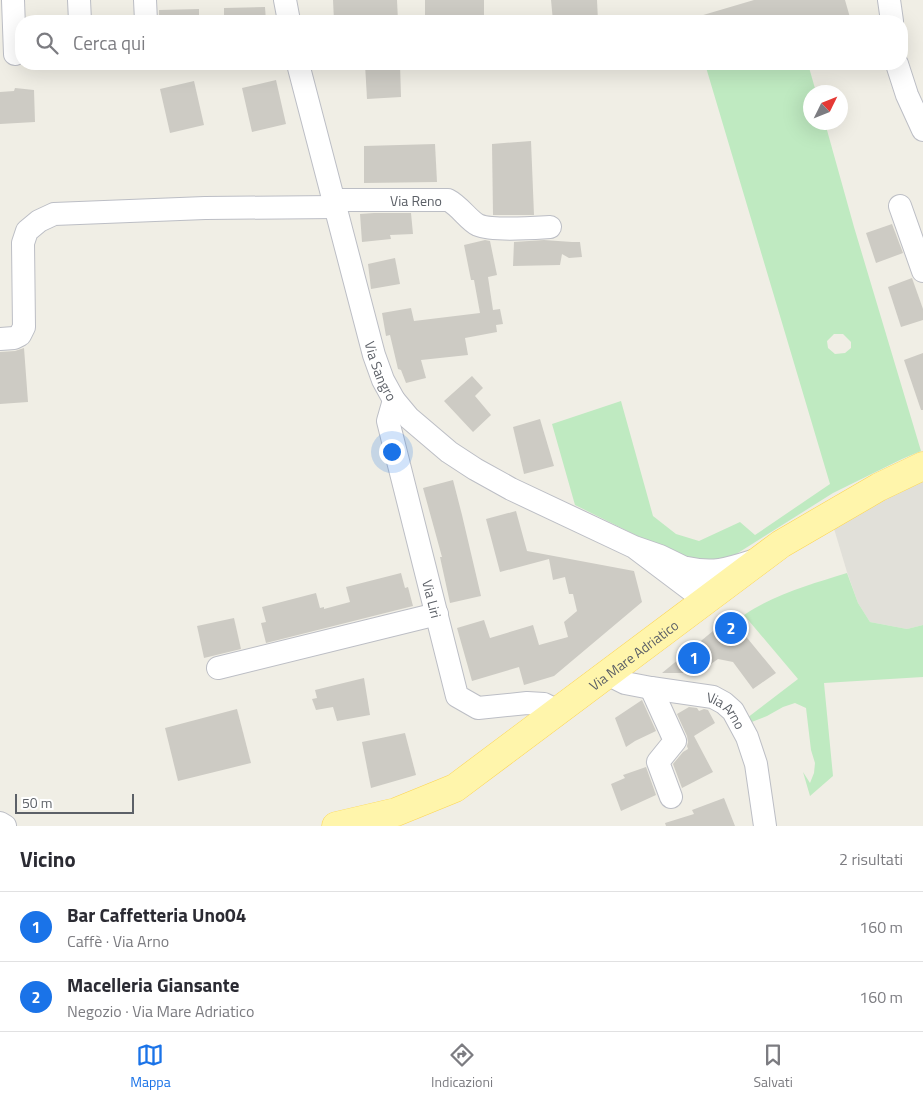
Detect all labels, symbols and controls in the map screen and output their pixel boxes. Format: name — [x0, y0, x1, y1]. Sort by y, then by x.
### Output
search box — [15, 15, 908, 70]
text: Cerca qui — [73, 28, 145, 57]
icon: search — [33, 29, 61, 57]
north arrow — [803, 85, 848, 130]
street label: Via Reno — [390, 190, 442, 211]
street label: Via Sangro — [360, 339, 403, 404]
your location — [379, 439, 405, 465]
street label: Via Liri — [418, 577, 448, 620]
pin: 2 — [715, 609, 747, 647]
street label: Via Mare Adriatico — [584, 614, 682, 695]
pin: 1 — [678, 639, 710, 677]
street label: Via Arno — [706, 686, 751, 733]
scale bar — [15, 791, 134, 814]
text: 50 m — [22, 792, 52, 813]
text: Vicino — [20, 843, 76, 875]
text: 2 risultati — [839, 847, 903, 871]
text: Bar Caffetteria Uno04 — [67, 900, 246, 929]
text: 1 — [32, 915, 40, 939]
text: 160 m — [859, 915, 903, 939]
text: Caffè · Via Arno — [67, 929, 169, 953]
text: Macelleria Giansante — [67, 970, 239, 999]
text: 2 — [32, 985, 40, 1009]
text: 160 m — [859, 985, 903, 1009]
text: Negozio · Via Mare Adriatico — [67, 999, 254, 1023]
tab: Mappa — [130, 1041, 171, 1092]
tab: Indicazioni — [431, 1041, 493, 1092]
tab: Salvati — [753, 1041, 793, 1092]

